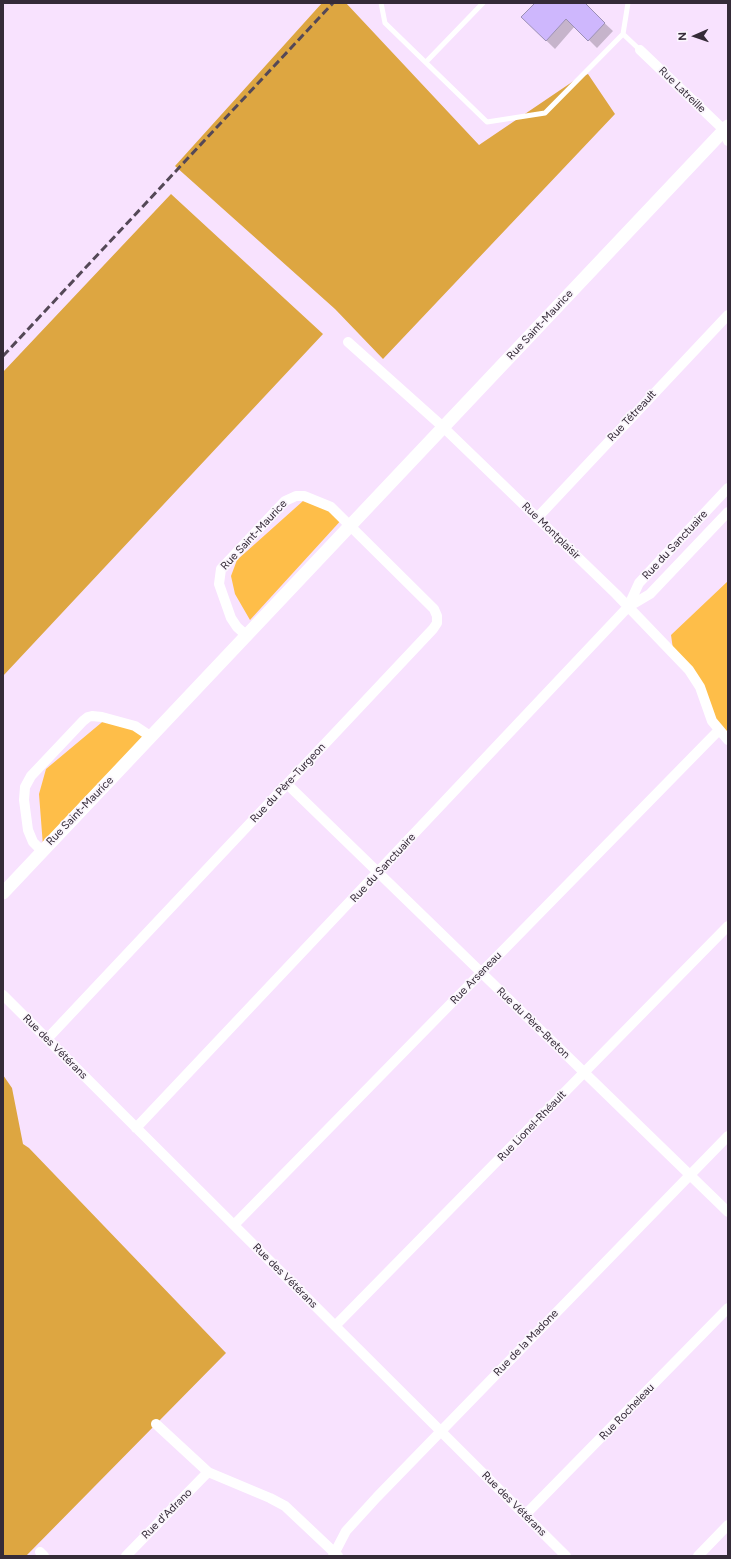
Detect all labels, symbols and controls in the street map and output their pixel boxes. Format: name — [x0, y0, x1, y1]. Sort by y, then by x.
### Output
north arrow — [675, 16, 715, 56]
text: N — [676, 32, 689, 41]
street label: Rue Latreille — [656, 64, 708, 116]
street label: Rue Saint-Maurice — [504, 287, 576, 363]
street label: Rue Tétreault — [605, 388, 659, 444]
street label: Rue Saint-Maurice — [218, 497, 290, 573]
street label: Rue Montplaisir — [519, 500, 583, 562]
street label: Rue du Sanctuaire — [640, 508, 710, 582]
street label: Rue du Père-Turgeon — [248, 740, 328, 826]
street label: Rue Saint-Maurice — [44, 774, 116, 848]
street label: Rue du Sanctuaire — [348, 831, 418, 905]
street label: Rue Arseneau — [448, 949, 504, 1007]
street label: Rue du Père-Breton — [494, 985, 572, 1061]
street label: Rue des Vétérans — [20, 1012, 90, 1082]
street label: Rue Lionel-Rhéault — [495, 1088, 569, 1164]
street label: Rue des Vétérans — [250, 1241, 320, 1311]
street label: Rue de la Madone — [491, 1307, 561, 1379]
street label: Rue Rocheleau — [597, 1381, 657, 1443]
street label: Rue des Vétérans — [479, 1469, 549, 1539]
street label: Rue d'Adrano — [139, 1486, 195, 1542]

